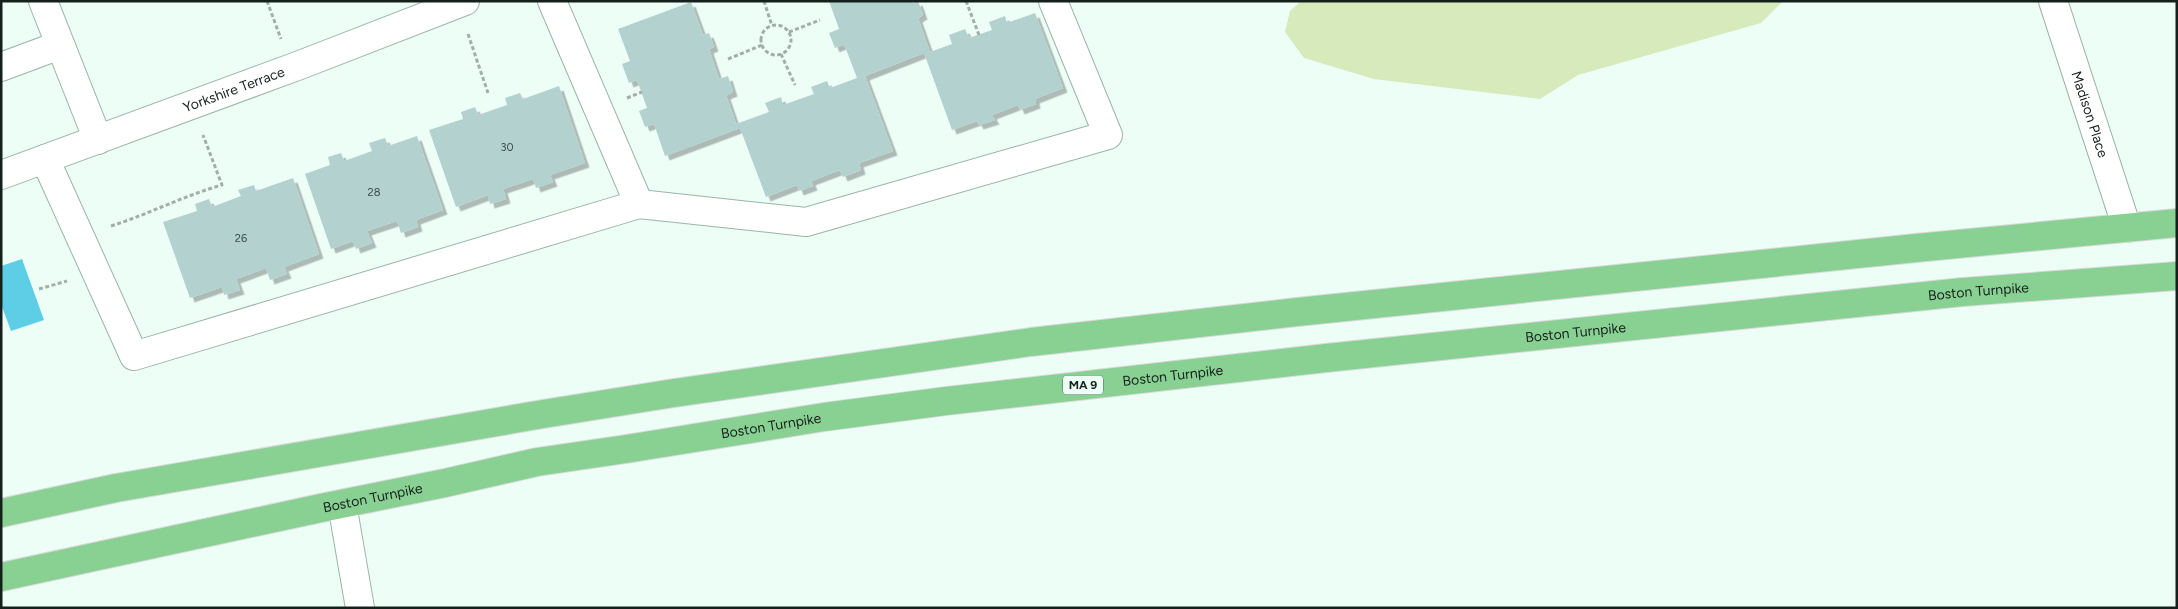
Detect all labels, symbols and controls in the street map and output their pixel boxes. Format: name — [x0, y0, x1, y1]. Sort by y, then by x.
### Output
street label: Yorkshire Terrace — [181, 63, 287, 116]
street label: Madison Place — [2068, 69, 2112, 160]
house number: 30 — [500, 141, 514, 154]
house number: 28 — [368, 186, 381, 199]
house number: 26 — [235, 232, 247, 245]
street label: Boston Turnpike — [1927, 279, 2030, 304]
street label: Boston Turnpike — [1524, 318, 1627, 346]
street label: Boston Turnpike — [1122, 361, 1224, 389]
road number: MA 9 — [1063, 376, 1103, 394]
street label: Boston Turnpike — [720, 409, 823, 442]
street label: Boston Turnpike — [321, 479, 424, 516]

